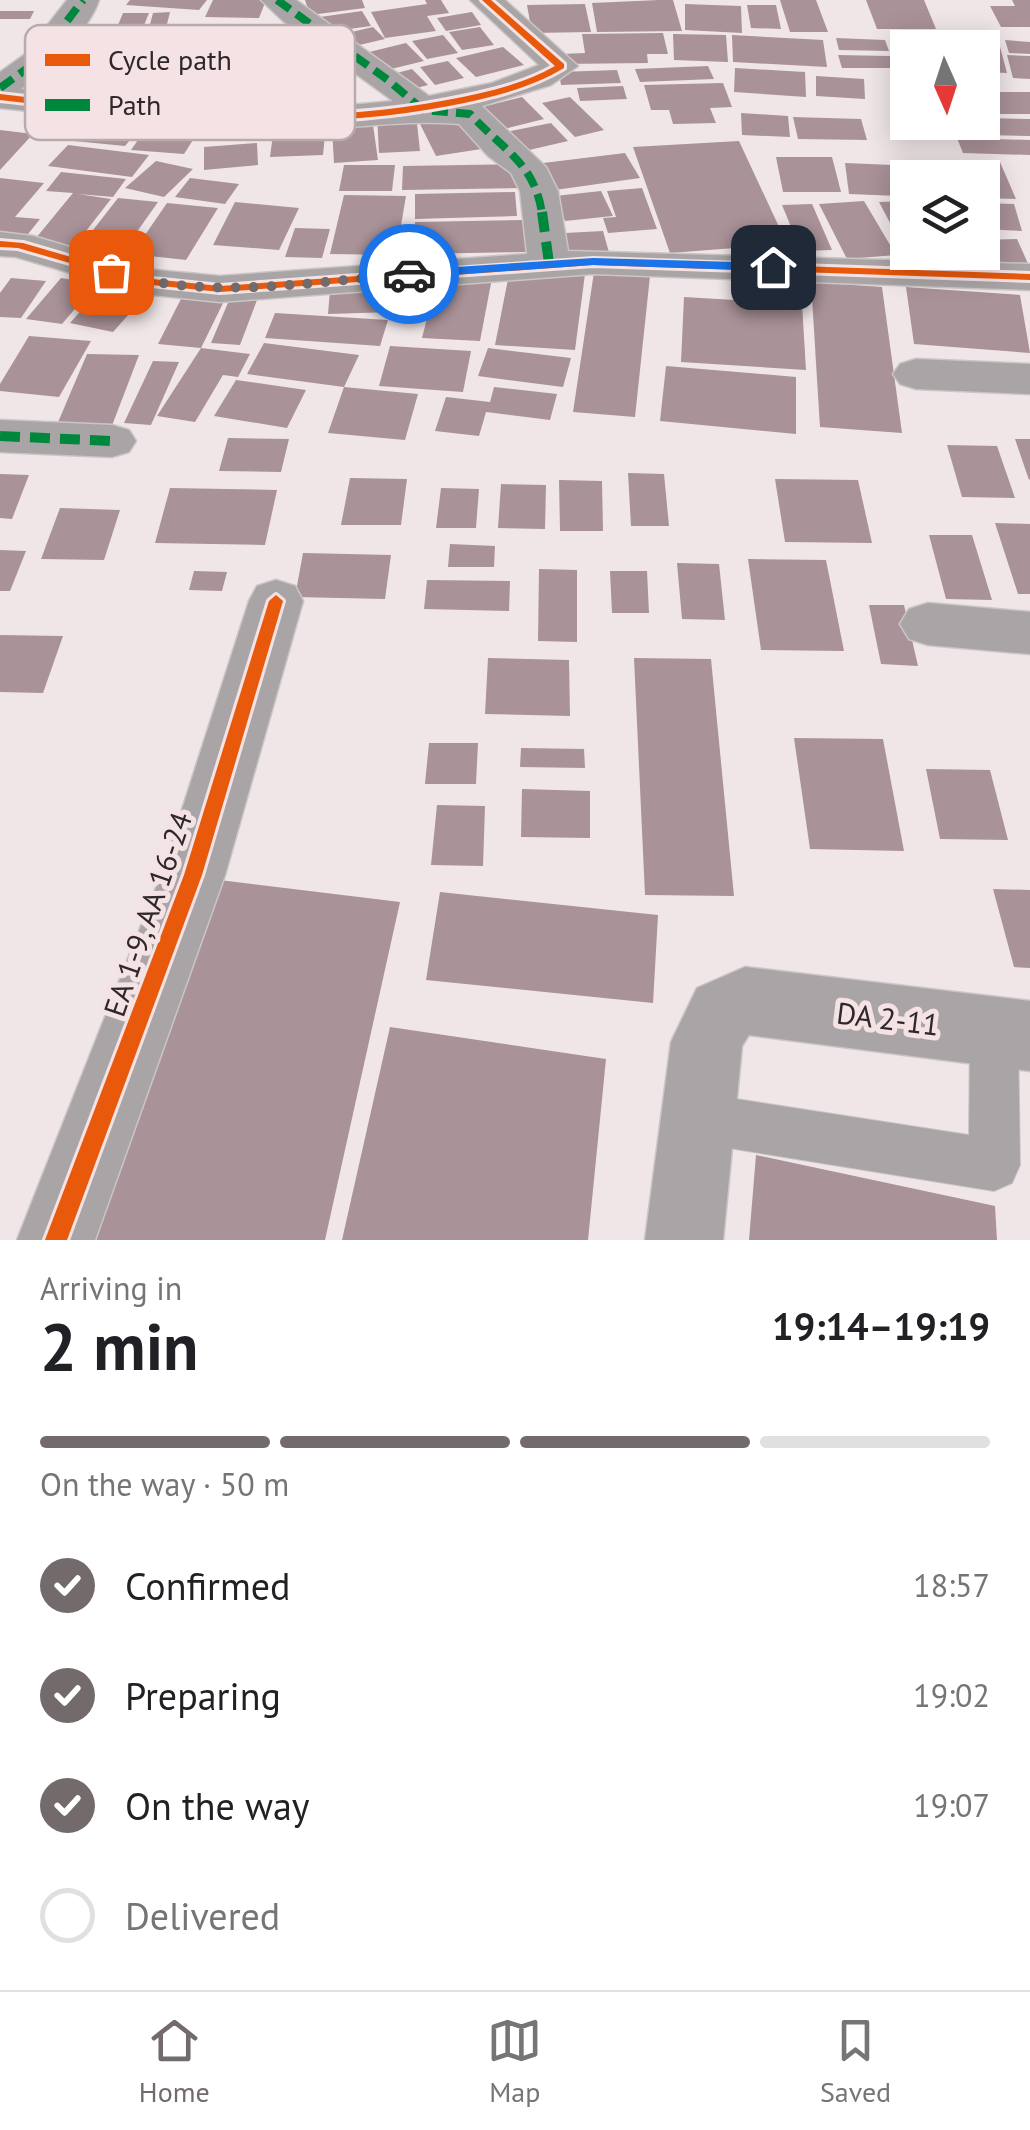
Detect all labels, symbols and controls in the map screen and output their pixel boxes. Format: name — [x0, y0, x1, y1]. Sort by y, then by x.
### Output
legend — [25, 25, 355, 140]
north arrow — [890, 30, 1000, 140]
map controls — [890, 30, 1000, 270]
text: Cycle path — [108, 41, 232, 78]
text: Path — [108, 86, 161, 123]
button: layers — [890, 160, 1000, 270]
courier — [359, 224, 459, 324]
pin — [731, 225, 816, 310]
pin — [69, 230, 154, 315]
icon: home — [746, 240, 801, 295]
icon: bag — [84, 245, 139, 300]
icon: car — [382, 247, 437, 302]
street label: EA 1-9, AA 16-24 — [94, 807, 200, 1021]
street label: DA 2-11 — [834, 992, 942, 1044]
text: Arriving in — [40, 1267, 182, 1309]
text: 19:14–19:19 — [772, 1301, 990, 1350]
text: 2 min — [40, 1304, 199, 1388]
text: On the way · 50 m — [40, 1463, 289, 1505]
icon: check — [40, 1558, 95, 1613]
text: Confirmed — [125, 1561, 291, 1610]
text: 18:57 — [913, 1564, 990, 1606]
icon: check — [40, 1668, 95, 1723]
text: Preparing — [125, 1671, 281, 1720]
text: 19:02 — [913, 1674, 990, 1716]
icon: check — [40, 1778, 95, 1833]
text: On the way — [125, 1781, 310, 1830]
text: 19:07 — [913, 1784, 990, 1826]
text: Delivered — [125, 1891, 280, 1940]
tab: Home — [139, 2013, 210, 2110]
tab: Map — [487, 2013, 542, 2110]
tab: Saved — [820, 2013, 891, 2110]

